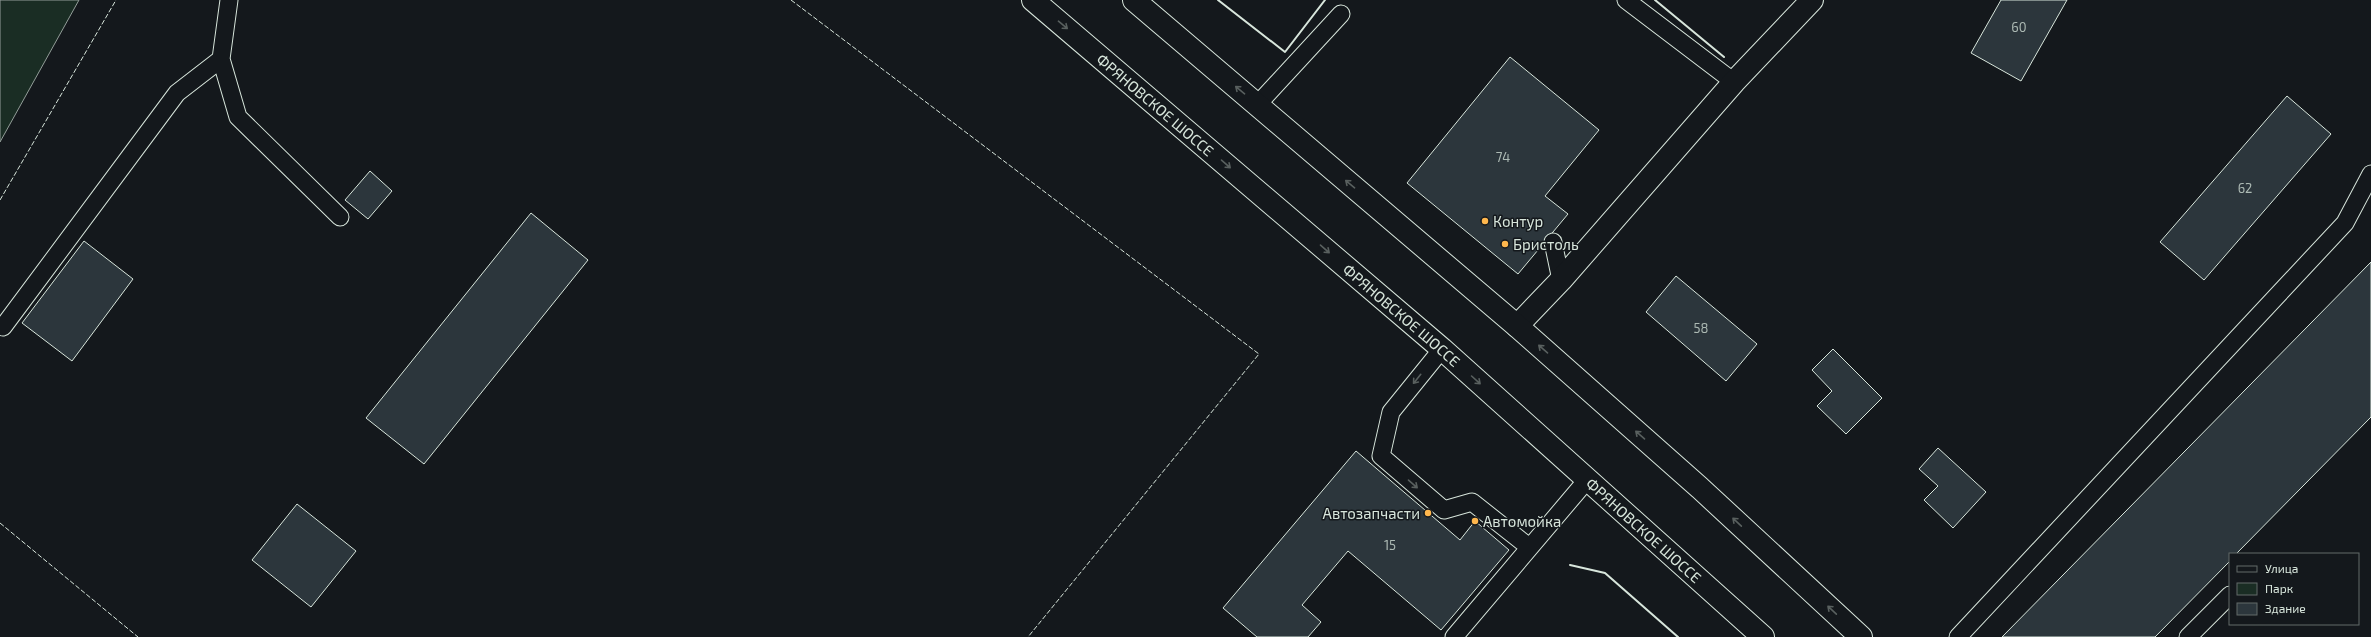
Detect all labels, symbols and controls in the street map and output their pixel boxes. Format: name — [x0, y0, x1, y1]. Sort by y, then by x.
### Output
house number: 60 — [2011, 19, 2027, 35]
one-way arrow — [1058, 21, 1069, 29]
street label: ФРЯНОВСКОЕ ШОССЕ — [1093, 50, 1218, 159]
one-way arrow — [1235, 86, 1246, 95]
house number: 74 — [1496, 149, 1510, 165]
one-way arrow — [1221, 159, 1232, 168]
one-way arrow — [1344, 179, 1355, 188]
house number: 62 — [2238, 180, 2252, 196]
place label: Контур — [1493, 212, 1543, 231]
marker: Контур — [1480, 216, 1490, 226]
place label: Бристоль — [1513, 235, 1579, 253]
marker: Бристоль — [1500, 239, 1510, 249]
one-way arrow — [1320, 244, 1330, 253]
street label: ФРЯНОВСКОЕ ШОССЕ — [1340, 260, 1464, 370]
house number: 58 — [1694, 320, 1708, 336]
one-way arrow — [1538, 345, 1548, 354]
one-way arrow — [1413, 374, 1422, 385]
one-way arrow — [1471, 375, 1481, 384]
one-way arrow — [1635, 430, 1645, 440]
street label: ФРЯНОВСКОЕ ШОССЕ — [1583, 474, 1705, 586]
one-way arrow — [1408, 479, 1418, 488]
place label: Автозапчасти — [1323, 504, 1420, 522]
marker: Автозапчасти — [1423, 508, 1433, 518]
place label: Автомойка — [1483, 512, 1561, 530]
marker: Автомойка — [1470, 516, 1480, 526]
one-way arrow — [1732, 517, 1742, 527]
house number: 15 — [1384, 537, 1396, 553]
legend — [2229, 553, 2359, 625]
text: Улица — [2265, 561, 2298, 575]
text: Парк — [2265, 581, 2294, 595]
text: Здание — [2265, 601, 2306, 615]
one-way arrow — [1827, 606, 1837, 615]

